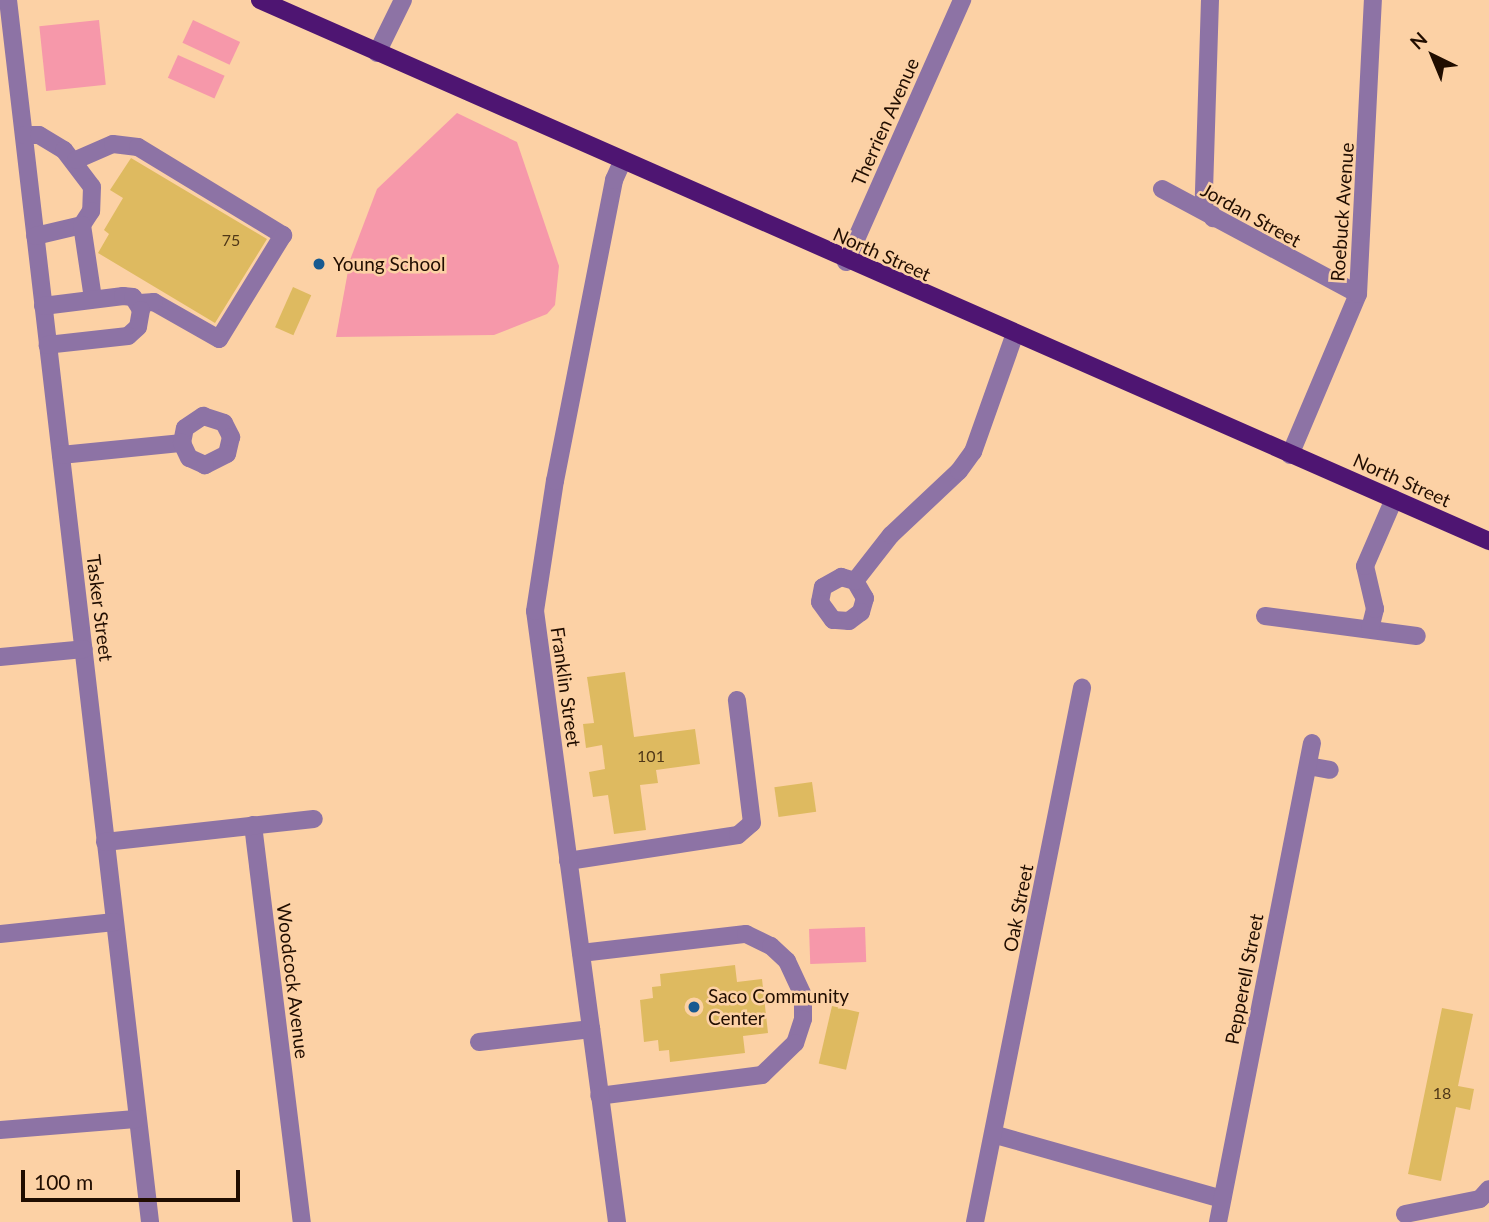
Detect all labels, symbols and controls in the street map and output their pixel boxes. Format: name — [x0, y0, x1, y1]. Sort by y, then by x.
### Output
north arrow — [1398, 21, 1468, 91]
text: N — [1405, 27, 1432, 54]
street label: Therrien Avenue — [846, 54, 924, 190]
street label: Roebuck Avenue — [1326, 141, 1358, 283]
street label: Jordan Street — [1197, 178, 1305, 252]
street label: North Street — [830, 222, 934, 286]
house number: 75 — [222, 230, 240, 250]
place label: Young School — [333, 253, 445, 275]
marker: Young School — [311, 256, 327, 272]
street label: North Street — [1350, 448, 1454, 512]
street label: Tasker Street — [82, 553, 118, 663]
street label: Franklin Street — [546, 626, 586, 748]
house number: 101 — [637, 746, 665, 766]
street label: Oak Street — [998, 862, 1038, 954]
street label: Woodcock Avenue — [272, 902, 314, 1060]
street label: Pepperell Street — [1220, 912, 1268, 1046]
place label: Saco Community Center — [708, 985, 849, 1029]
marker: Saco Community Center — [686, 999, 702, 1015]
house number: 18 — [1433, 1083, 1451, 1103]
scale bar — [24, 1156, 243, 1200]
text: 100 m — [34, 1169, 93, 1194]

